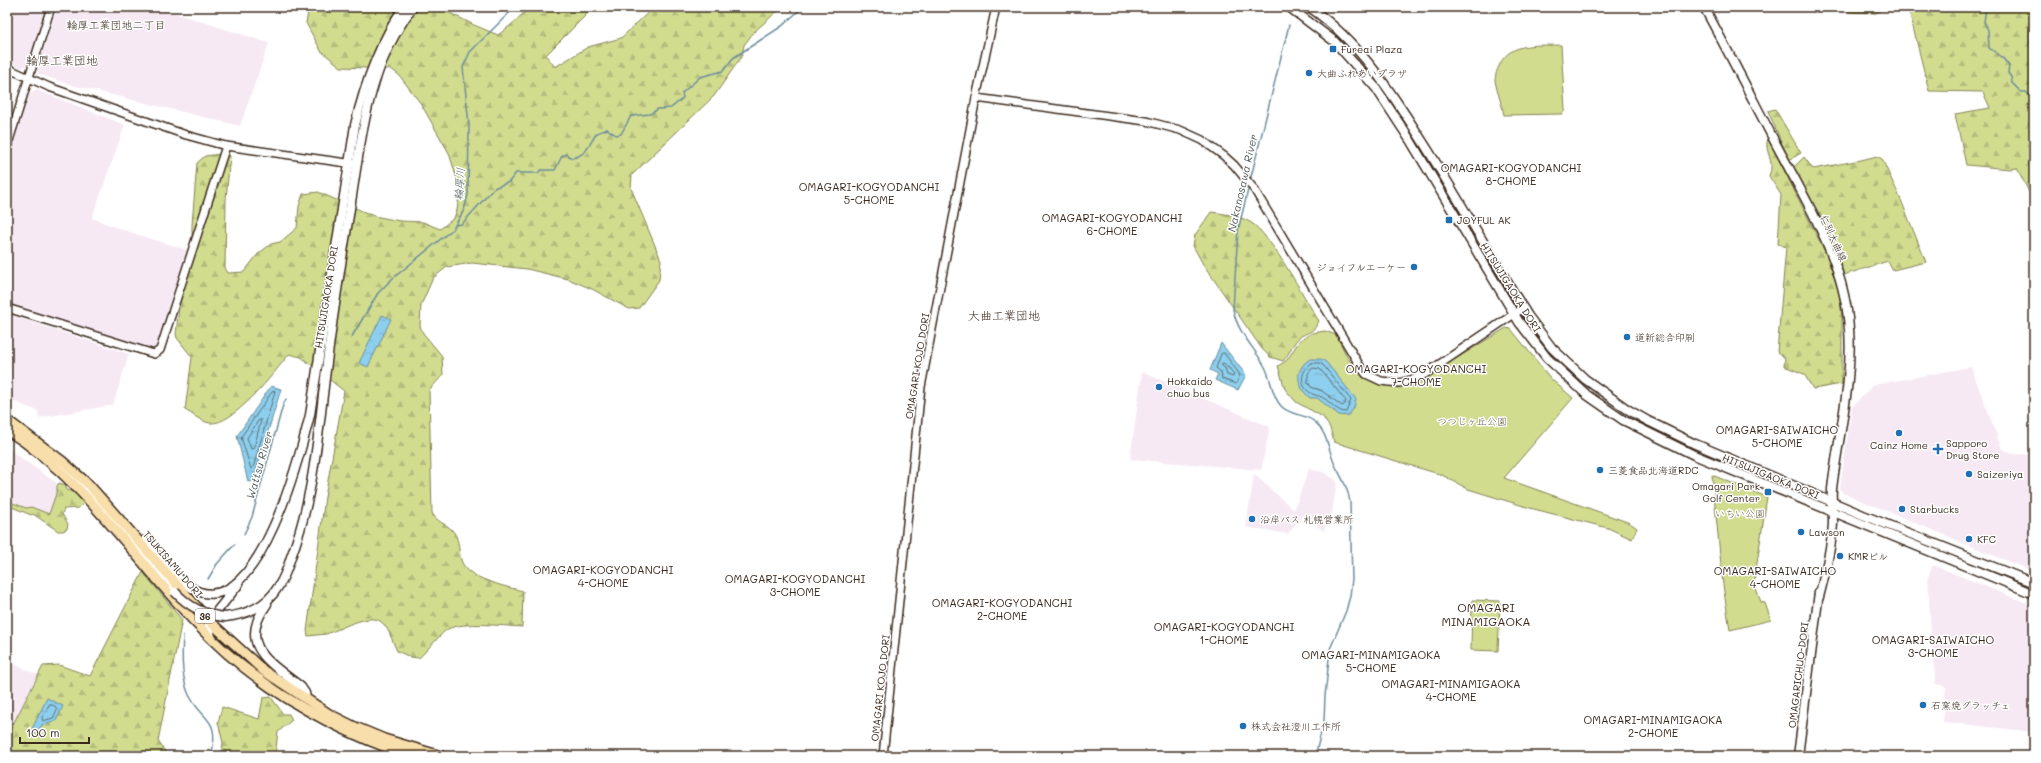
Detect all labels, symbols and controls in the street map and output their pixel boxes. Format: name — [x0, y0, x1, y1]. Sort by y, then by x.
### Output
district label: 輪厚工業団地二丁目 — [67, 17, 166, 32]
place label: Fureai Plaza — [1341, 42, 1402, 56]
marker: Fureai Plaza — [1328, 44, 1338, 54]
district label: 輪厚工業団地 — [26, 52, 98, 68]
place label: 大曲ふれあいプラザ — [1317, 66, 1407, 80]
marker: 大曲ふれあいプラザ — [1304, 68, 1314, 78]
water label: Nakanosawa River — [1223, 132, 1261, 233]
district label: OMAGARI-KOGYODANCHI 8-CHOME — [1441, 160, 1581, 188]
water label: 輪厚川 — [450, 167, 468, 201]
district label: OMAGARI-KOGYODANCHI 5-CHOME — [799, 179, 939, 207]
district label: OMAGARI-KOGYODANCHI 6-CHOME — [1042, 210, 1182, 238]
street label: 仁別大曲線 — [1817, 212, 1851, 264]
place label: JOYFUL AK — [1457, 213, 1511, 227]
marker: JOYFUL AK — [1444, 215, 1454, 225]
street label: HITSUJIGAOKA DORI — [1478, 239, 1545, 335]
street label: HITSUJIGAOKA DORI — [311, 244, 341, 349]
place label: ジョイフルエーケー — [1316, 260, 1406, 274]
marker: ジョイフルエーケー — [1409, 262, 1419, 272]
district label: 大曲工業団地 — [968, 307, 1040, 323]
street label: OMAGARI KOJO DORI — [902, 311, 932, 420]
place label: 道新総合印刷 — [1635, 330, 1695, 344]
marker: 道新総合印刷 — [1622, 332, 1632, 342]
district label: OMAGARI-KOGYODANCHI 7-CHOME — [1346, 361, 1486, 389]
place label: Hokkaido chuo bus — [1167, 374, 1212, 400]
marker: Hokkaido chuo bus — [1154, 382, 1164, 392]
park label: つつじヶ丘公園 — [1437, 414, 1507, 428]
district label: OMAGARI-SAIWAICHO 5-CHOME — [1716, 422, 1839, 450]
marker: Cainz Home — [1894, 428, 1904, 438]
water label: Wattsu River — [242, 429, 276, 501]
place label: Sapporo Drug Store — [1946, 436, 2000, 462]
place label: Cainz Home — [1870, 438, 1928, 452]
marker: Sapporo Drug Store — [1933, 444, 1943, 454]
street label: HITSUJIGAOKA DORI — [1720, 450, 1822, 502]
place label: 三菱食品北海道RDC — [1608, 463, 1698, 477]
marker: 三菱食品北海道RDC — [1595, 465, 1605, 475]
place label: Saizeriya — [1977, 467, 2023, 481]
marker: Saizeriya — [1964, 469, 1974, 479]
place label: Omagari Park Golf Center — [1692, 479, 1760, 505]
marker: Omagari Park Golf Center — [1763, 487, 1773, 497]
place label: Starbucks — [1910, 502, 1959, 516]
marker: Starbucks — [1897, 504, 1907, 514]
park label: いちい公園 — [1715, 506, 1765, 520]
place label: 沿岸バス 札幌営業所 — [1260, 512, 1353, 526]
marker: 沿岸バス 札幌営業所 — [1247, 514, 1257, 524]
place label: Lawson — [1809, 525, 1845, 539]
marker: Lawson — [1796, 527, 1806, 537]
street label: TSUKISAMU DORI — [140, 528, 206, 601]
place label: KFC — [1977, 532, 1996, 546]
marker: KFC — [1964, 534, 1974, 544]
place label: KMRビル — [1848, 549, 1888, 563]
marker: KMRビル — [1835, 551, 1845, 561]
district label: OMAGARI-KOGYODANCHI 4-CHOME — [533, 562, 673, 590]
district label: OMAGARI-SAIWAICHO 4-CHOME — [1714, 563, 1837, 591]
district label: OMAGARI-KOGYODANCHI 3-CHOME — [725, 571, 865, 599]
district label: OMAGARI-KOGYODANCHI 2-CHOME — [932, 595, 1072, 623]
district label: OMAGARI MINAMIGAOKA — [1441, 599, 1531, 629]
road number: 36 — [195, 609, 215, 623]
district label: OMAGARI-KOGYODANCHI 1-CHOME — [1154, 619, 1294, 647]
street label: OMAGARICHUO-DORI — [1785, 621, 1812, 729]
district label: OMAGARI-SAIWAICHO 3-CHOME — [1872, 632, 1995, 660]
street label: OMAGARI KOJO DORI — [867, 633, 893, 742]
district label: OMAGARI-MINAMIGAOKA 5-CHOME — [1301, 647, 1441, 675]
district label: OMAGARI-MINAMIGAOKA 4-CHOME — [1381, 676, 1521, 704]
place label: 石窯焼グラッチェ — [1931, 698, 2010, 712]
marker: 石窯焼グラッチェ — [1918, 700, 1928, 710]
district label: OMAGARI-MINAMIGAOKA 2-CHOME — [1583, 712, 1723, 740]
scale bar — [20, 719, 89, 745]
place label: 株式会社澄川工作所 — [1251, 719, 1341, 733]
marker: 株式会社澄川工作所 — [1238, 721, 1248, 731]
text: 100 m — [26, 724, 60, 740]

